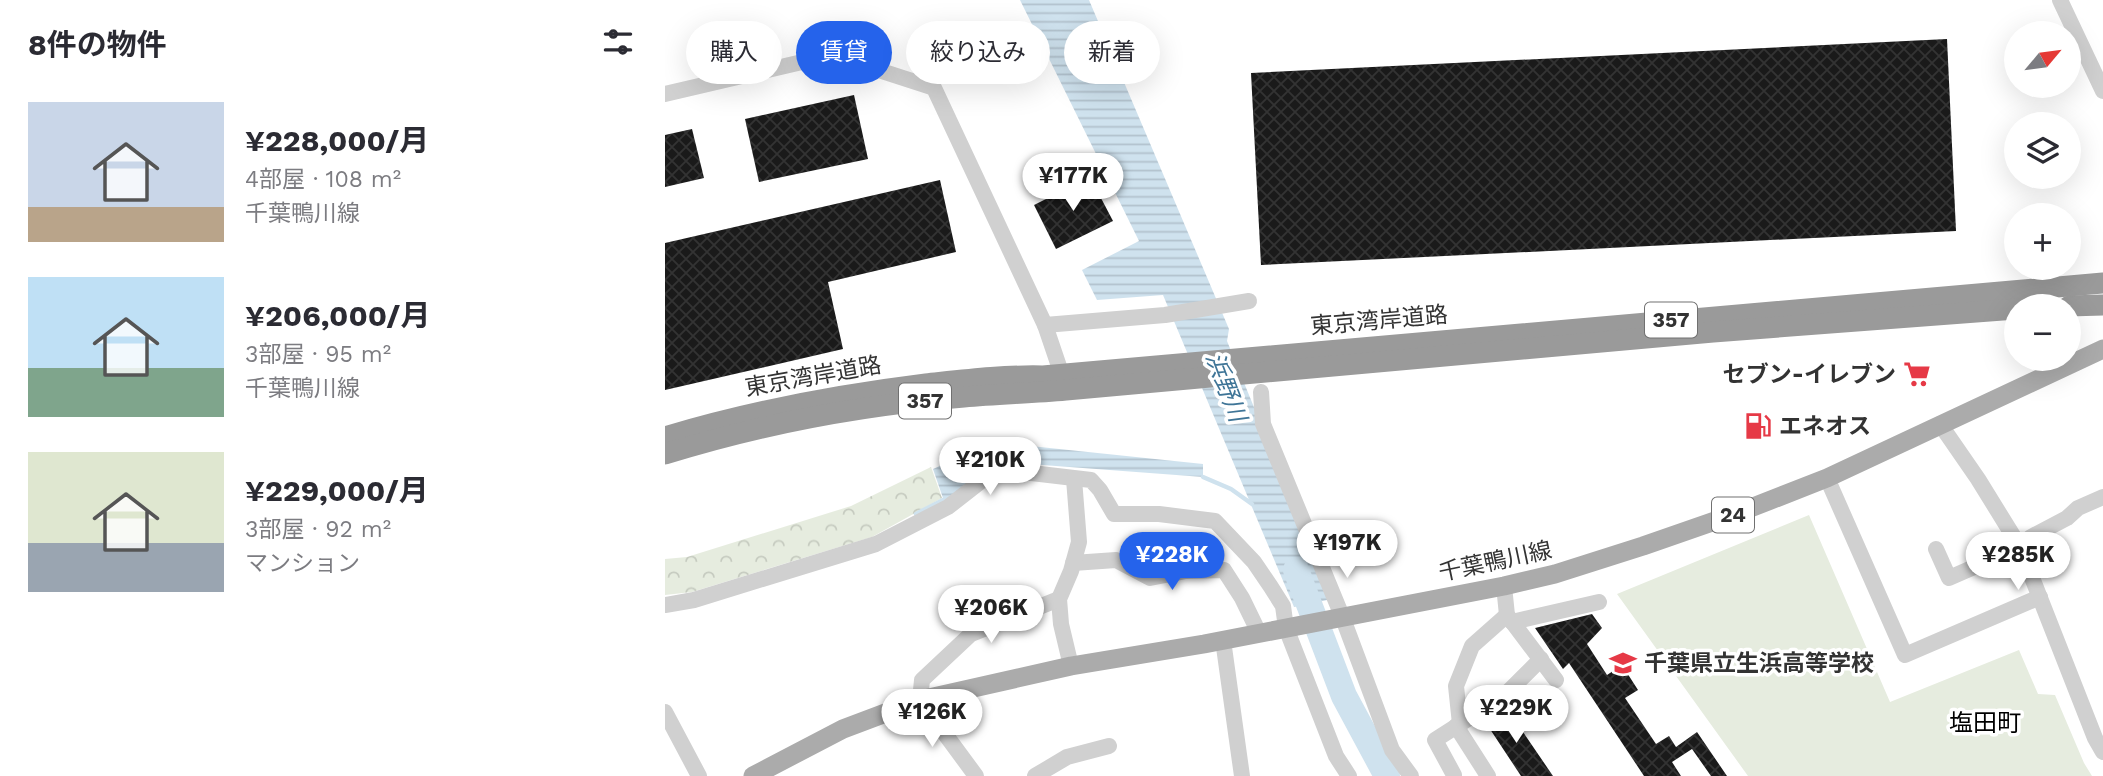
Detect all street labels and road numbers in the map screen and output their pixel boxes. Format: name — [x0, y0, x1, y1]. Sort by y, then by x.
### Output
street label: 東京湾岸道路 — [1309, 301, 1449, 340]
road number: 357 — [1645, 302, 1697, 338]
street label: 東京湾岸道路 — [743, 351, 883, 402]
road number: 357 — [899, 384, 951, 418]
road number: 24 — [1712, 498, 1754, 532]
street label: 千葉鴨川線 — [1436, 536, 1554, 587]

